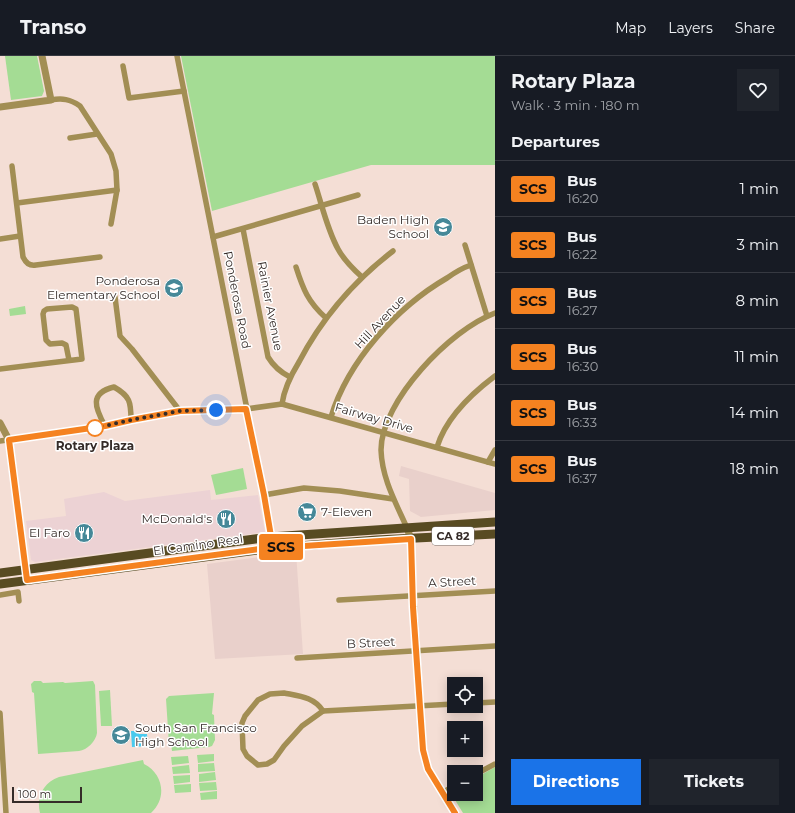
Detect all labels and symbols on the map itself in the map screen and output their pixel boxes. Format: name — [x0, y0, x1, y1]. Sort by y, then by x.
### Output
place label: Baden High School — [357, 212, 429, 241]
school or university icon: Baden High School — [432, 216, 454, 238]
street label: Ponderosa Road — [221, 250, 254, 350]
street label: Rainier Avenue — [254, 260, 287, 352]
place label: Ponderosa Elementary School — [47, 273, 160, 302]
school or university icon: Ponderosa Elementary School — [163, 277, 185, 299]
street label: Hill Avenue — [351, 292, 408, 352]
street label: Fairway Drive — [333, 399, 415, 436]
your location — [206, 400, 226, 420]
marker: Rotary Plaza — [86, 419, 104, 437]
place label: Rotary Plaza — [56, 438, 134, 453]
supermarket icon: 7-Eleven — [296, 501, 318, 523]
place label: 7-Eleven — [321, 504, 372, 519]
restaurant icon: McDonald's — [215, 508, 237, 530]
place label: McDonald's — [142, 511, 212, 526]
restaurant icon: El Faro — [73, 522, 95, 544]
place label: El Faro — [29, 525, 70, 540]
road number: CA 82 — [432, 527, 474, 545]
street label: El Camino Real — [152, 531, 244, 558]
line badge: SCS — [258, 534, 304, 560]
street label: A Street — [428, 573, 476, 590]
street label: B Street — [346, 634, 396, 651]
place label: South San Francisco High School — [135, 720, 257, 749]
school or university icon: South San Francisco High School — [110, 724, 132, 746]
scale bar — [12, 785, 82, 804]

